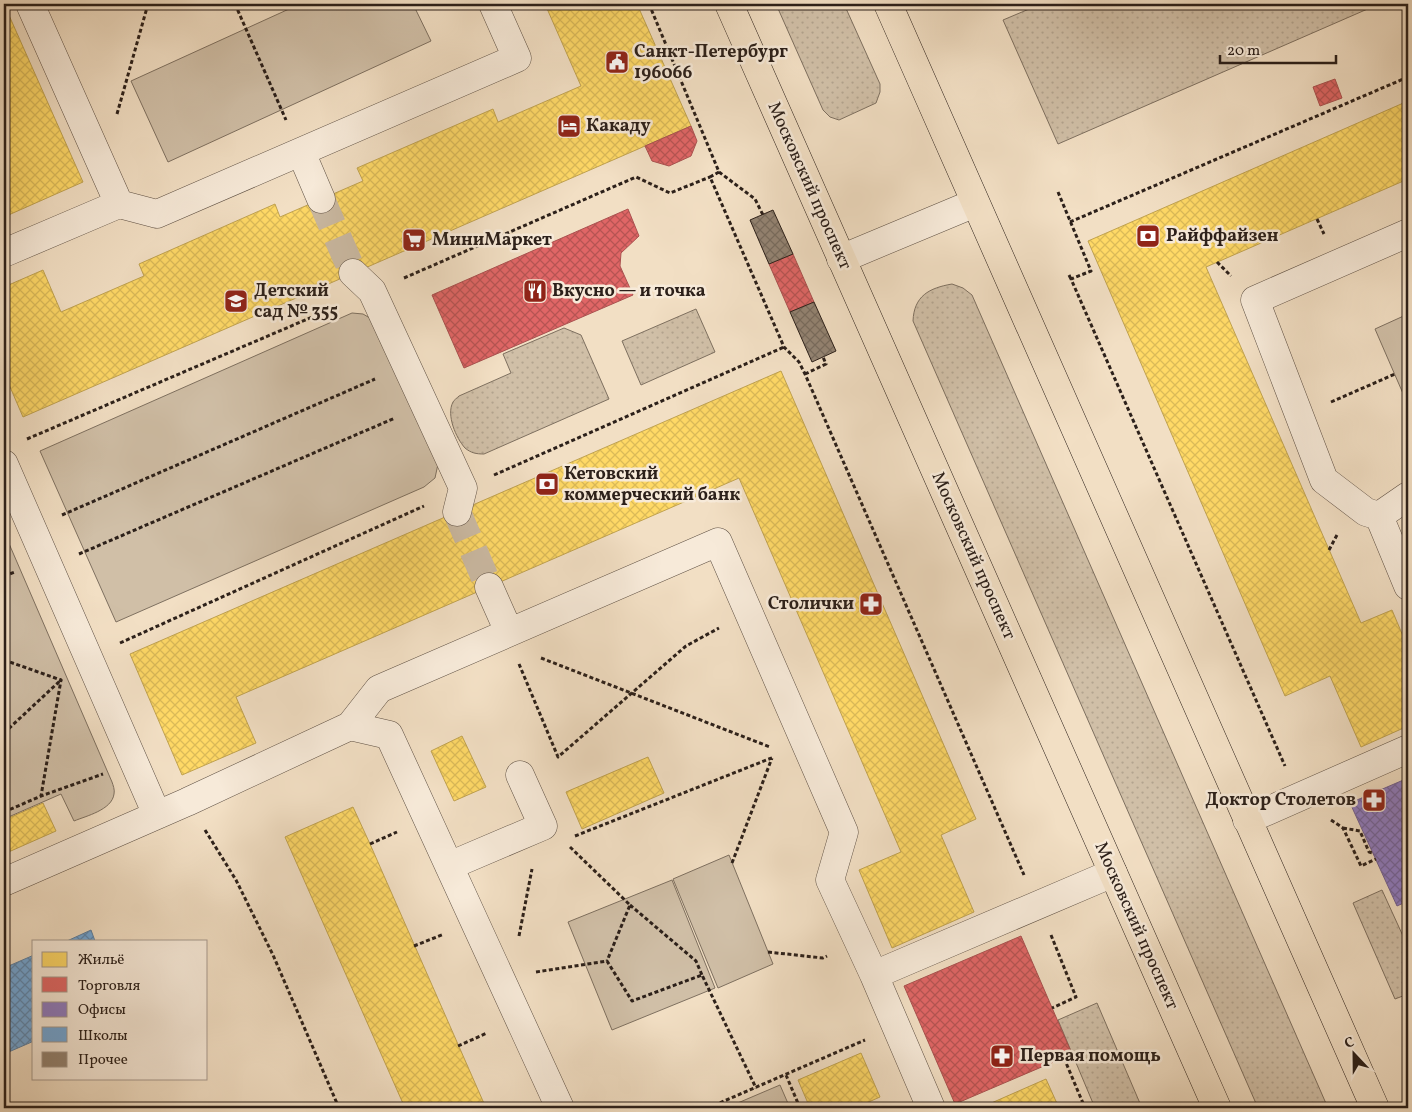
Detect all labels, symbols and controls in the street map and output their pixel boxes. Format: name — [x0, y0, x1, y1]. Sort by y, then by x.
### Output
scale bar — [1220, 32, 1336, 64]
place label: Санкт-Петербург 196066 — [634, 40, 788, 86]
text: 20 m — [1227, 41, 1260, 62]
public building icon: Санкт-Петербург 196066 — [604, 49, 630, 75]
street label: Московский проспект — [761, 98, 857, 274]
hotel icon: Какаду — [556, 113, 582, 139]
place label: Какаду — [586, 114, 651, 139]
bank icon: Райффайзен — [1135, 223, 1161, 249]
place label: Райффайзен — [1166, 224, 1279, 249]
supermarket icon: МиниМаркет — [401, 227, 427, 253]
place label: МиниМаркет — [432, 228, 552, 253]
restaurant icon: Вкусно — и точка — [522, 278, 548, 304]
place label: Детский сад № 355 — [254, 279, 338, 325]
place label: Вкусно — и точка — [552, 279, 706, 304]
school or university icon: Детский сад № 355 — [223, 288, 249, 314]
place label: Кетовский коммерческий банк — [564, 462, 740, 508]
street label: Московский проспект — [925, 468, 1021, 644]
bank icon: Кетовский коммерческий банк — [534, 471, 560, 497]
pharmacy icon: Столички — [858, 591, 884, 617]
place label: Столички — [768, 592, 854, 617]
pharmacy icon: Доктор Столетов — [1361, 787, 1387, 813]
place label: Доктор Столетов — [1205, 788, 1356, 813]
street label: Московский проспект — [1088, 838, 1184, 1014]
legend — [32, 940, 208, 1080]
text: Жильё — [78, 950, 124, 971]
text: Торговля — [78, 976, 140, 997]
text: Офисы — [78, 1000, 126, 1021]
text: Школы — [78, 1026, 128, 1047]
north arrow — [1330, 1030, 1380, 1080]
text: С — [1342, 1033, 1357, 1054]
pharmacy icon: Первая помощь — [989, 1043, 1015, 1069]
place label: Первая помощь — [1020, 1044, 1161, 1069]
text: Прочее — [78, 1050, 128, 1071]

